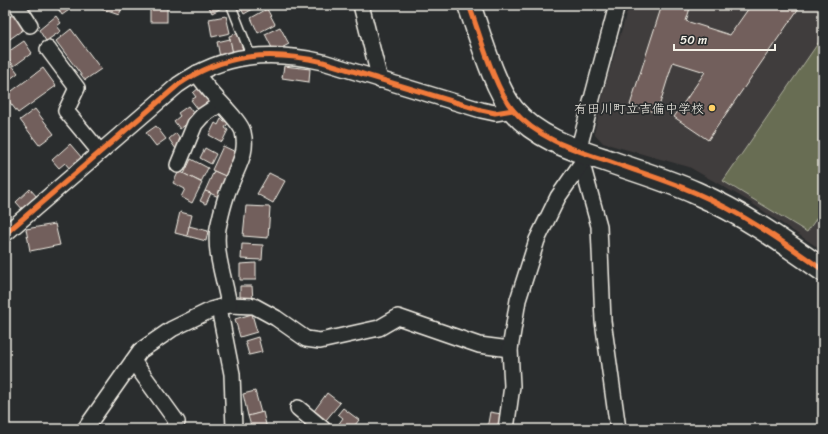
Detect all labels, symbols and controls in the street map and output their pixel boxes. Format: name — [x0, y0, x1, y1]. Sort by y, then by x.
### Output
scale bar — [674, 26, 775, 52]
text: 50 m — [680, 29, 707, 51]
place label: 有田川町立吉備中学校 — [574, 97, 704, 120]
marker: 有田川町立吉備中学校 — [707, 103, 717, 113]

